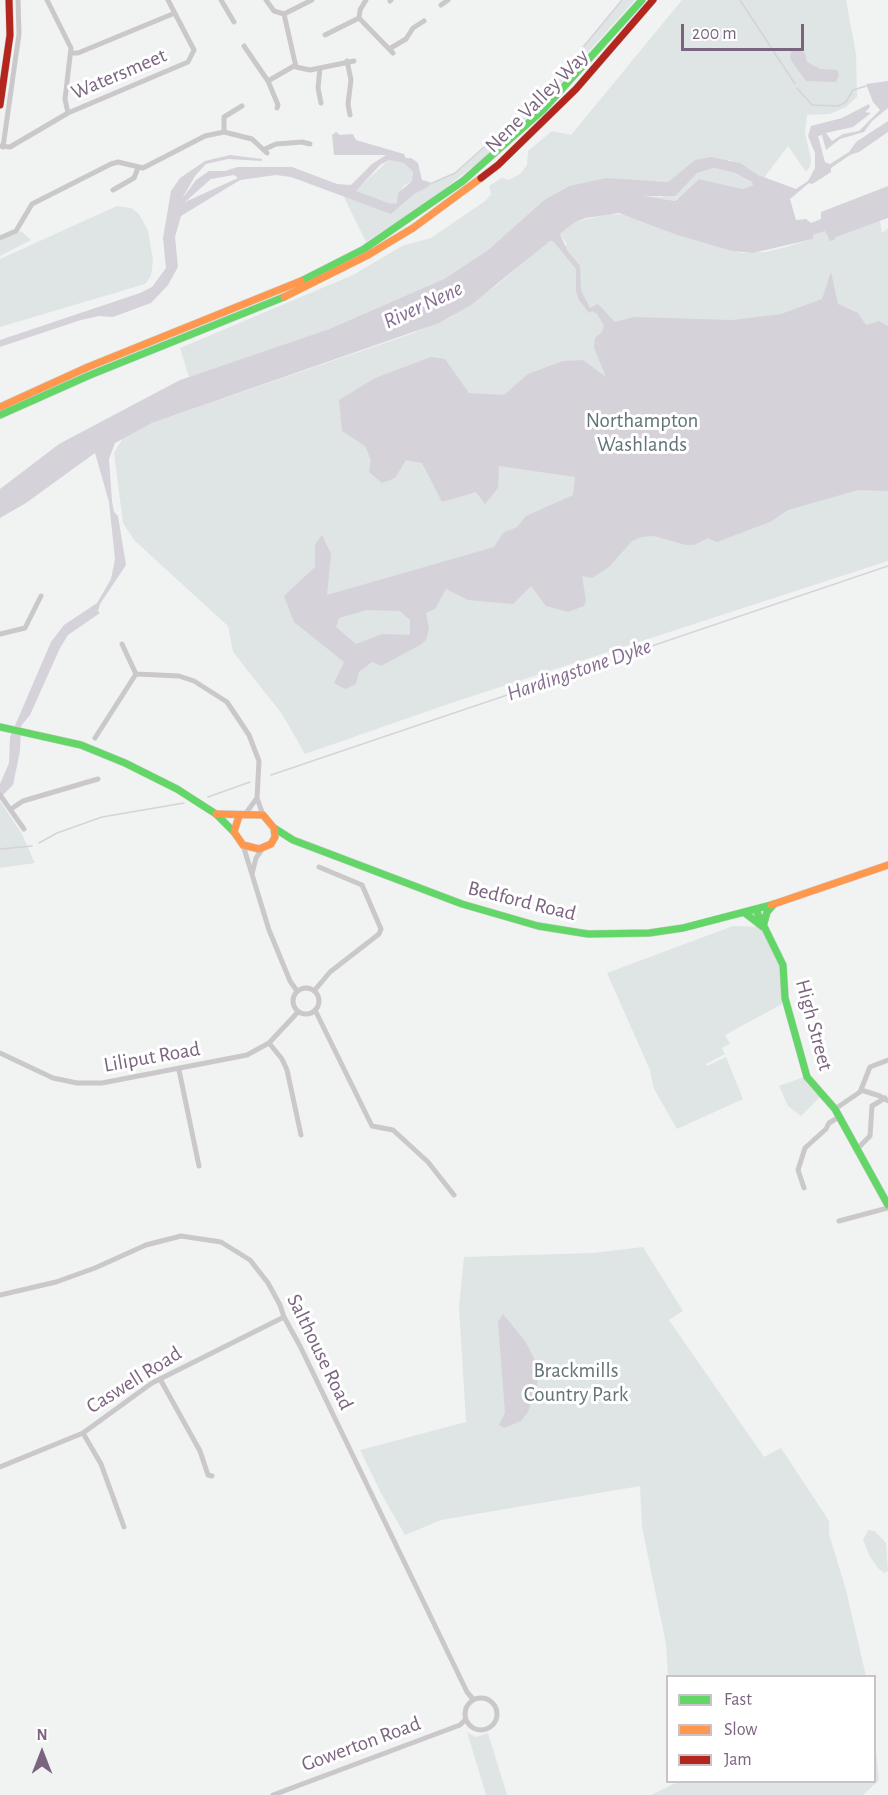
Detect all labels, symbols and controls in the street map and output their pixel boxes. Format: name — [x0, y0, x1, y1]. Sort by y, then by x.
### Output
scale bar — [684, 12, 807, 50]
text: 200 m — [692, 25, 737, 43]
street label: Watersmeet — [68, 43, 170, 105]
street label: Nene Valley Way — [480, 44, 594, 158]
water label: River Nene — [379, 275, 467, 335]
park label: Northampton Washlands — [586, 408, 698, 458]
water label: Hardingstone Dyke — [503, 633, 655, 707]
street label: Bedford Road — [465, 875, 579, 927]
street label: High Street — [790, 977, 838, 1073]
street label: Liliput Road — [102, 1036, 202, 1078]
street label: Salthouse Road — [281, 1290, 359, 1414]
street label: Caswell Road — [82, 1341, 186, 1419]
park label: Brackmills Country Park — [524, 1358, 628, 1408]
legend — [666, 1675, 876, 1783]
text: Fast — [724, 1691, 752, 1709]
street label: Gowerton Road — [298, 1711, 424, 1777]
text: Slow — [724, 1721, 757, 1739]
north arrow — [12, 1723, 72, 1783]
text: N — [36, 1727, 48, 1743]
text: Jam — [724, 1751, 752, 1769]

